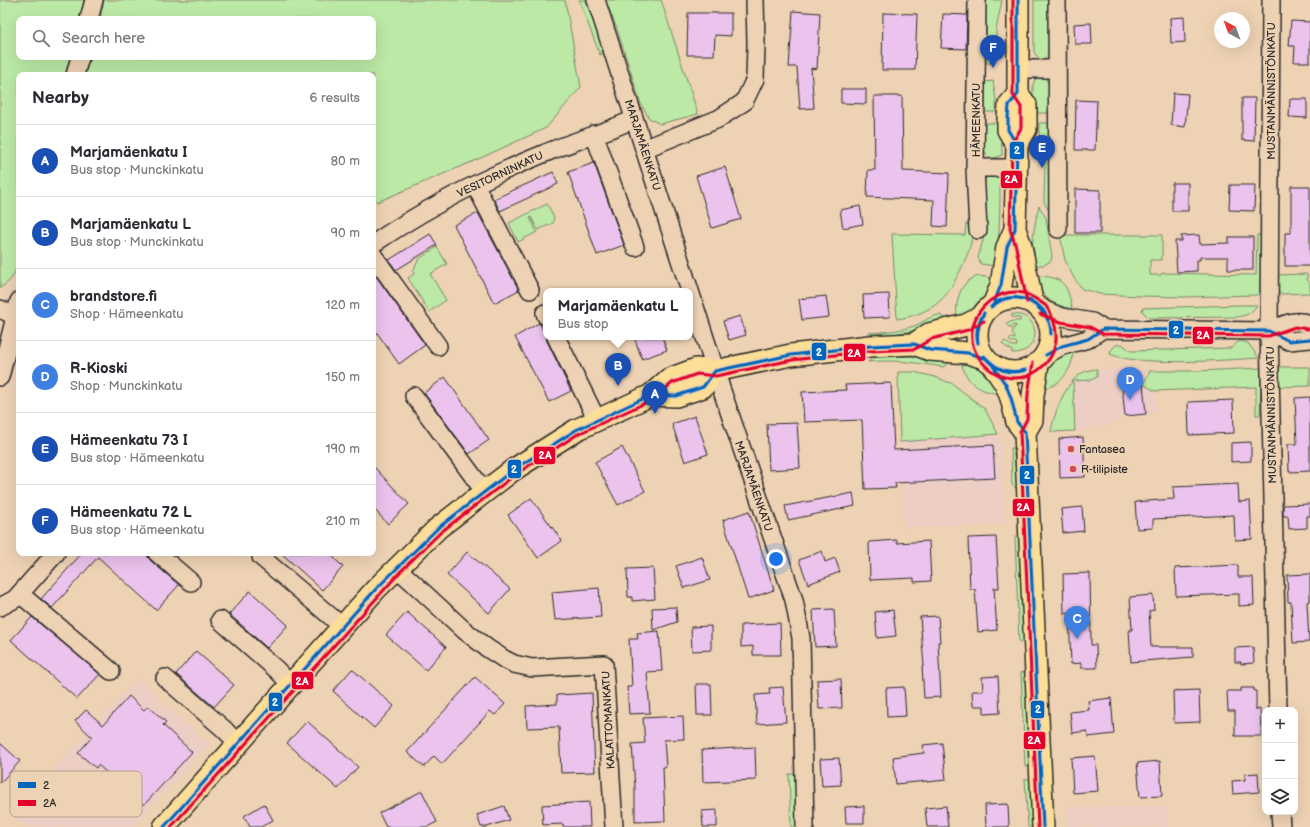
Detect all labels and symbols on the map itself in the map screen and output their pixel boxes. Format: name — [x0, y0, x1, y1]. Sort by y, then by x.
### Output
north arrow — [1214, 12, 1250, 48]
street label: MUSTANMÄNNISTÖNKATU — [1264, 22, 1278, 160]
pin: F — [980, 35, 1006, 68]
street label: HÄMEENKATU — [969, 83, 983, 157]
street label: MARJAMÄENKATU — [622, 98, 664, 192]
pin: E — [1029, 135, 1055, 168]
line badge: 2 — [1009, 141, 1025, 160]
text: 2 — [1014, 144, 1021, 157]
street label: VESITORNINKATU — [455, 149, 545, 200]
line badge: 2A — [1000, 170, 1023, 189]
text: 2A — [1004, 173, 1018, 186]
line badge: 2 — [1168, 320, 1184, 339]
text: 2 — [1173, 324, 1180, 337]
line badge: 2A — [1192, 326, 1214, 345]
text: 2A — [1196, 329, 1210, 342]
line badge: 2 — [811, 342, 827, 361]
line badge: 2A — [843, 343, 866, 362]
text: 2 — [816, 346, 823, 359]
street label: MUSTANMÄNNISTÖNKATU — [1263, 346, 1279, 484]
text: 2A — [847, 347, 861, 360]
pin: B — [605, 353, 631, 386]
pin: D — [1117, 367, 1143, 400]
pin: A — [642, 381, 668, 414]
street label: MARJAMÄENKATU — [732, 439, 776, 533]
place label: Fantasea — [1079, 443, 1125, 456]
marker: Fantasea — [1066, 444, 1076, 454]
line badge: 2A — [533, 446, 556, 465]
text: 2A — [538, 449, 552, 462]
line badge: 2 — [507, 459, 522, 479]
text: 2 — [511, 463, 518, 476]
place label: R-tilipiste — [1081, 463, 1128, 476]
marker: R-tilipiste — [1068, 464, 1078, 474]
line badge: 2 — [1019, 465, 1035, 485]
text: 2 — [1024, 469, 1031, 482]
line badge: 2A — [1012, 498, 1035, 517]
text: 2A — [1016, 501, 1030, 514]
your location — [766, 549, 786, 569]
pin: C — [1064, 606, 1090, 639]
street label: KALATTOMANKATU — [599, 670, 618, 769]
line badge: 2A — [291, 671, 314, 690]
text: 2A — [295, 675, 309, 688]
line badge: 2 — [268, 692, 283, 712]
text: 2 — [272, 696, 279, 709]
line badge: 2 — [1030, 700, 1045, 719]
text: 2 — [1035, 703, 1042, 716]
line badge: 2A — [1023, 731, 1046, 750]
text: 2A — [1027, 734, 1041, 747]
legend — [10, 771, 142, 817]
text: 2 — [43, 779, 50, 792]
text: 2A — [43, 797, 56, 810]

